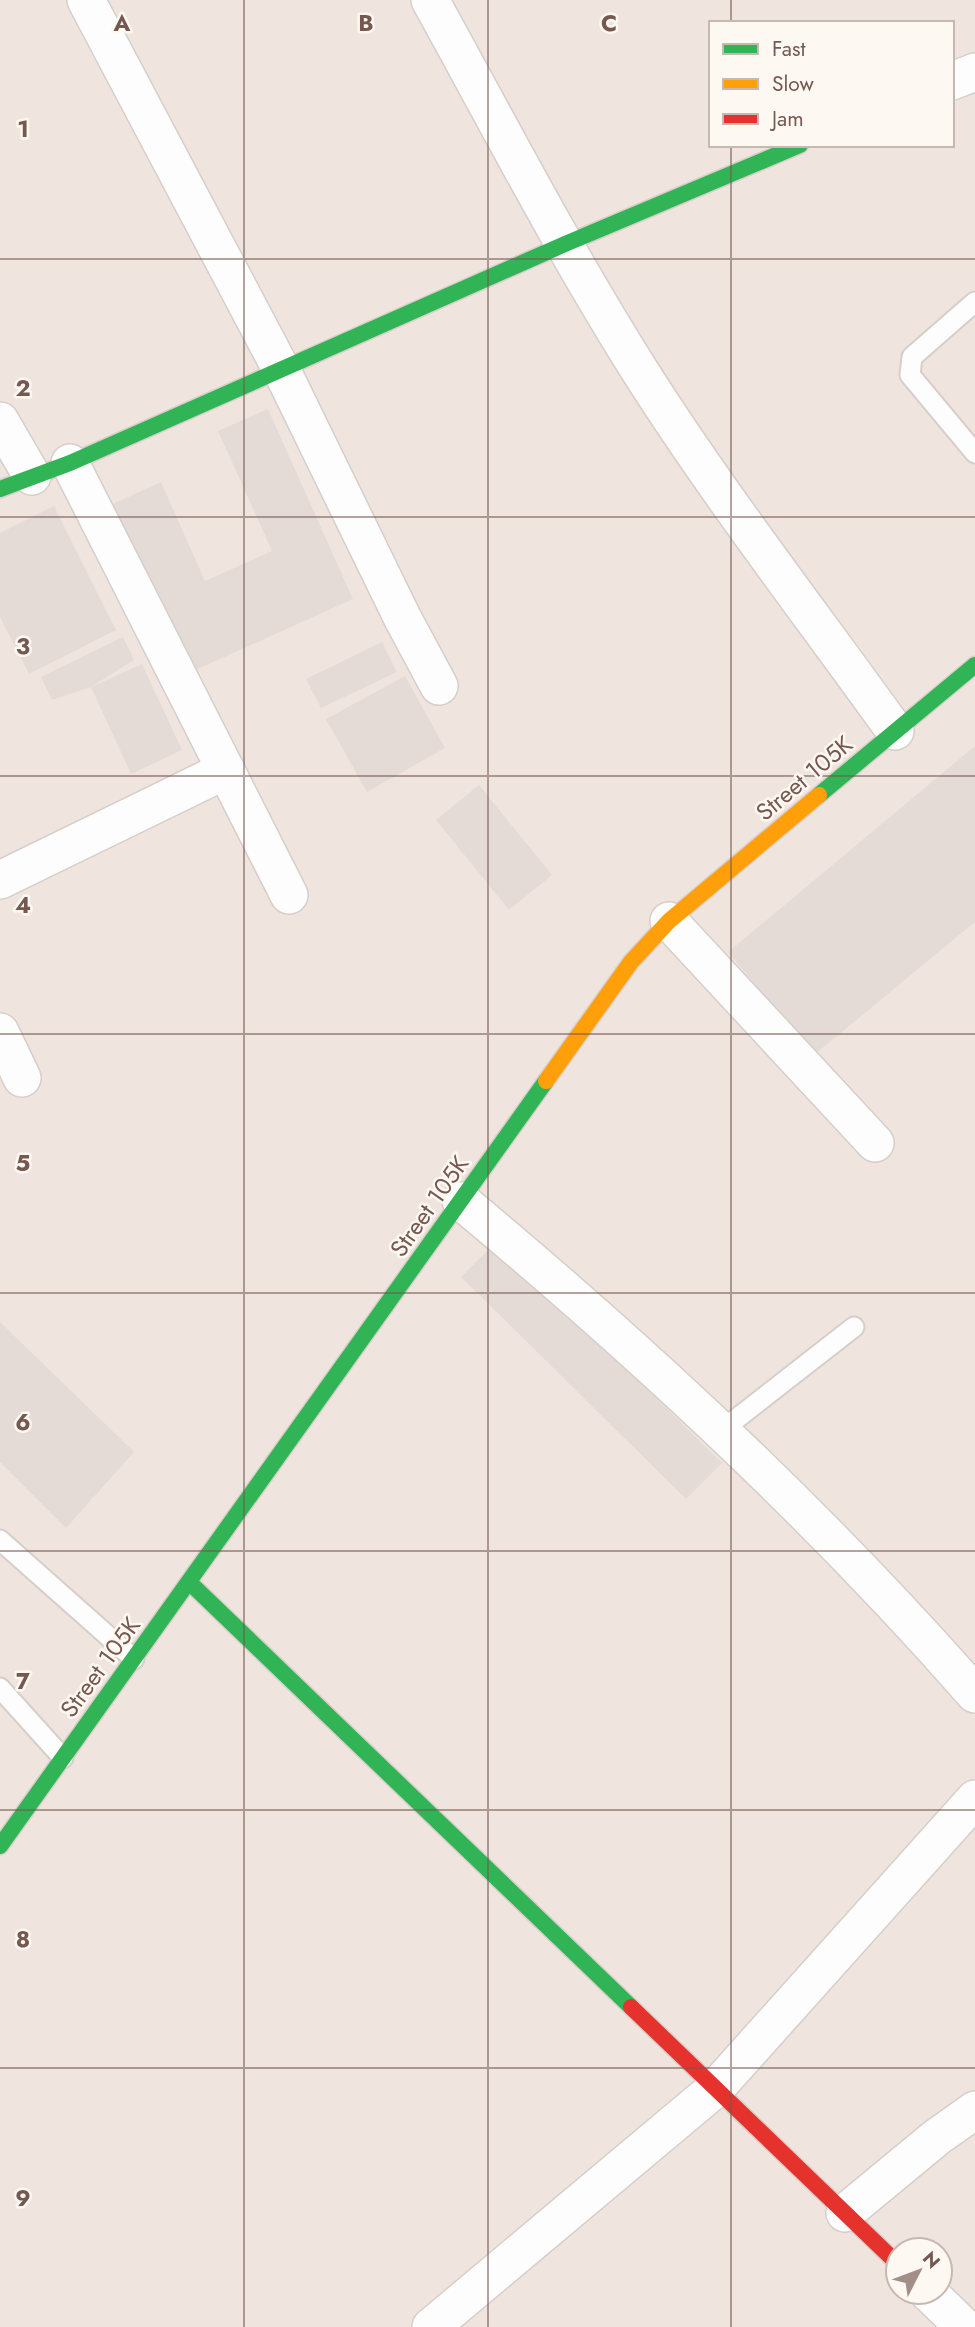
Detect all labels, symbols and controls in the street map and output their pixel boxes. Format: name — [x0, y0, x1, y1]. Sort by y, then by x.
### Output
text: A — [113, 6, 131, 40]
text: B — [358, 6, 374, 40]
text: C — [601, 6, 617, 40]
legend — [709, 21, 954, 147]
text: Fast — [772, 34, 805, 64]
text: Slow — [772, 69, 814, 99]
text: Jam — [769, 104, 804, 134]
text: 1 — [17, 112, 29, 146]
text: 2 — [15, 371, 31, 405]
text: 3 — [16, 629, 30, 663]
street label: Street 105K — [748, 727, 860, 829]
text: 4 — [15, 888, 31, 922]
text: 5 — [16, 1146, 30, 1180]
street label: Street 105K — [381, 1148, 477, 1264]
text: 6 — [15, 1405, 31, 1439]
street label: Street 105K — [52, 1609, 149, 1725]
text: 7 — [16, 1664, 30, 1698]
text: 8 — [16, 1922, 30, 1956]
text: 9 — [15, 2181, 31, 2215]
north arrow — [884, 2236, 954, 2306]
text: N — [916, 2245, 946, 2275]

